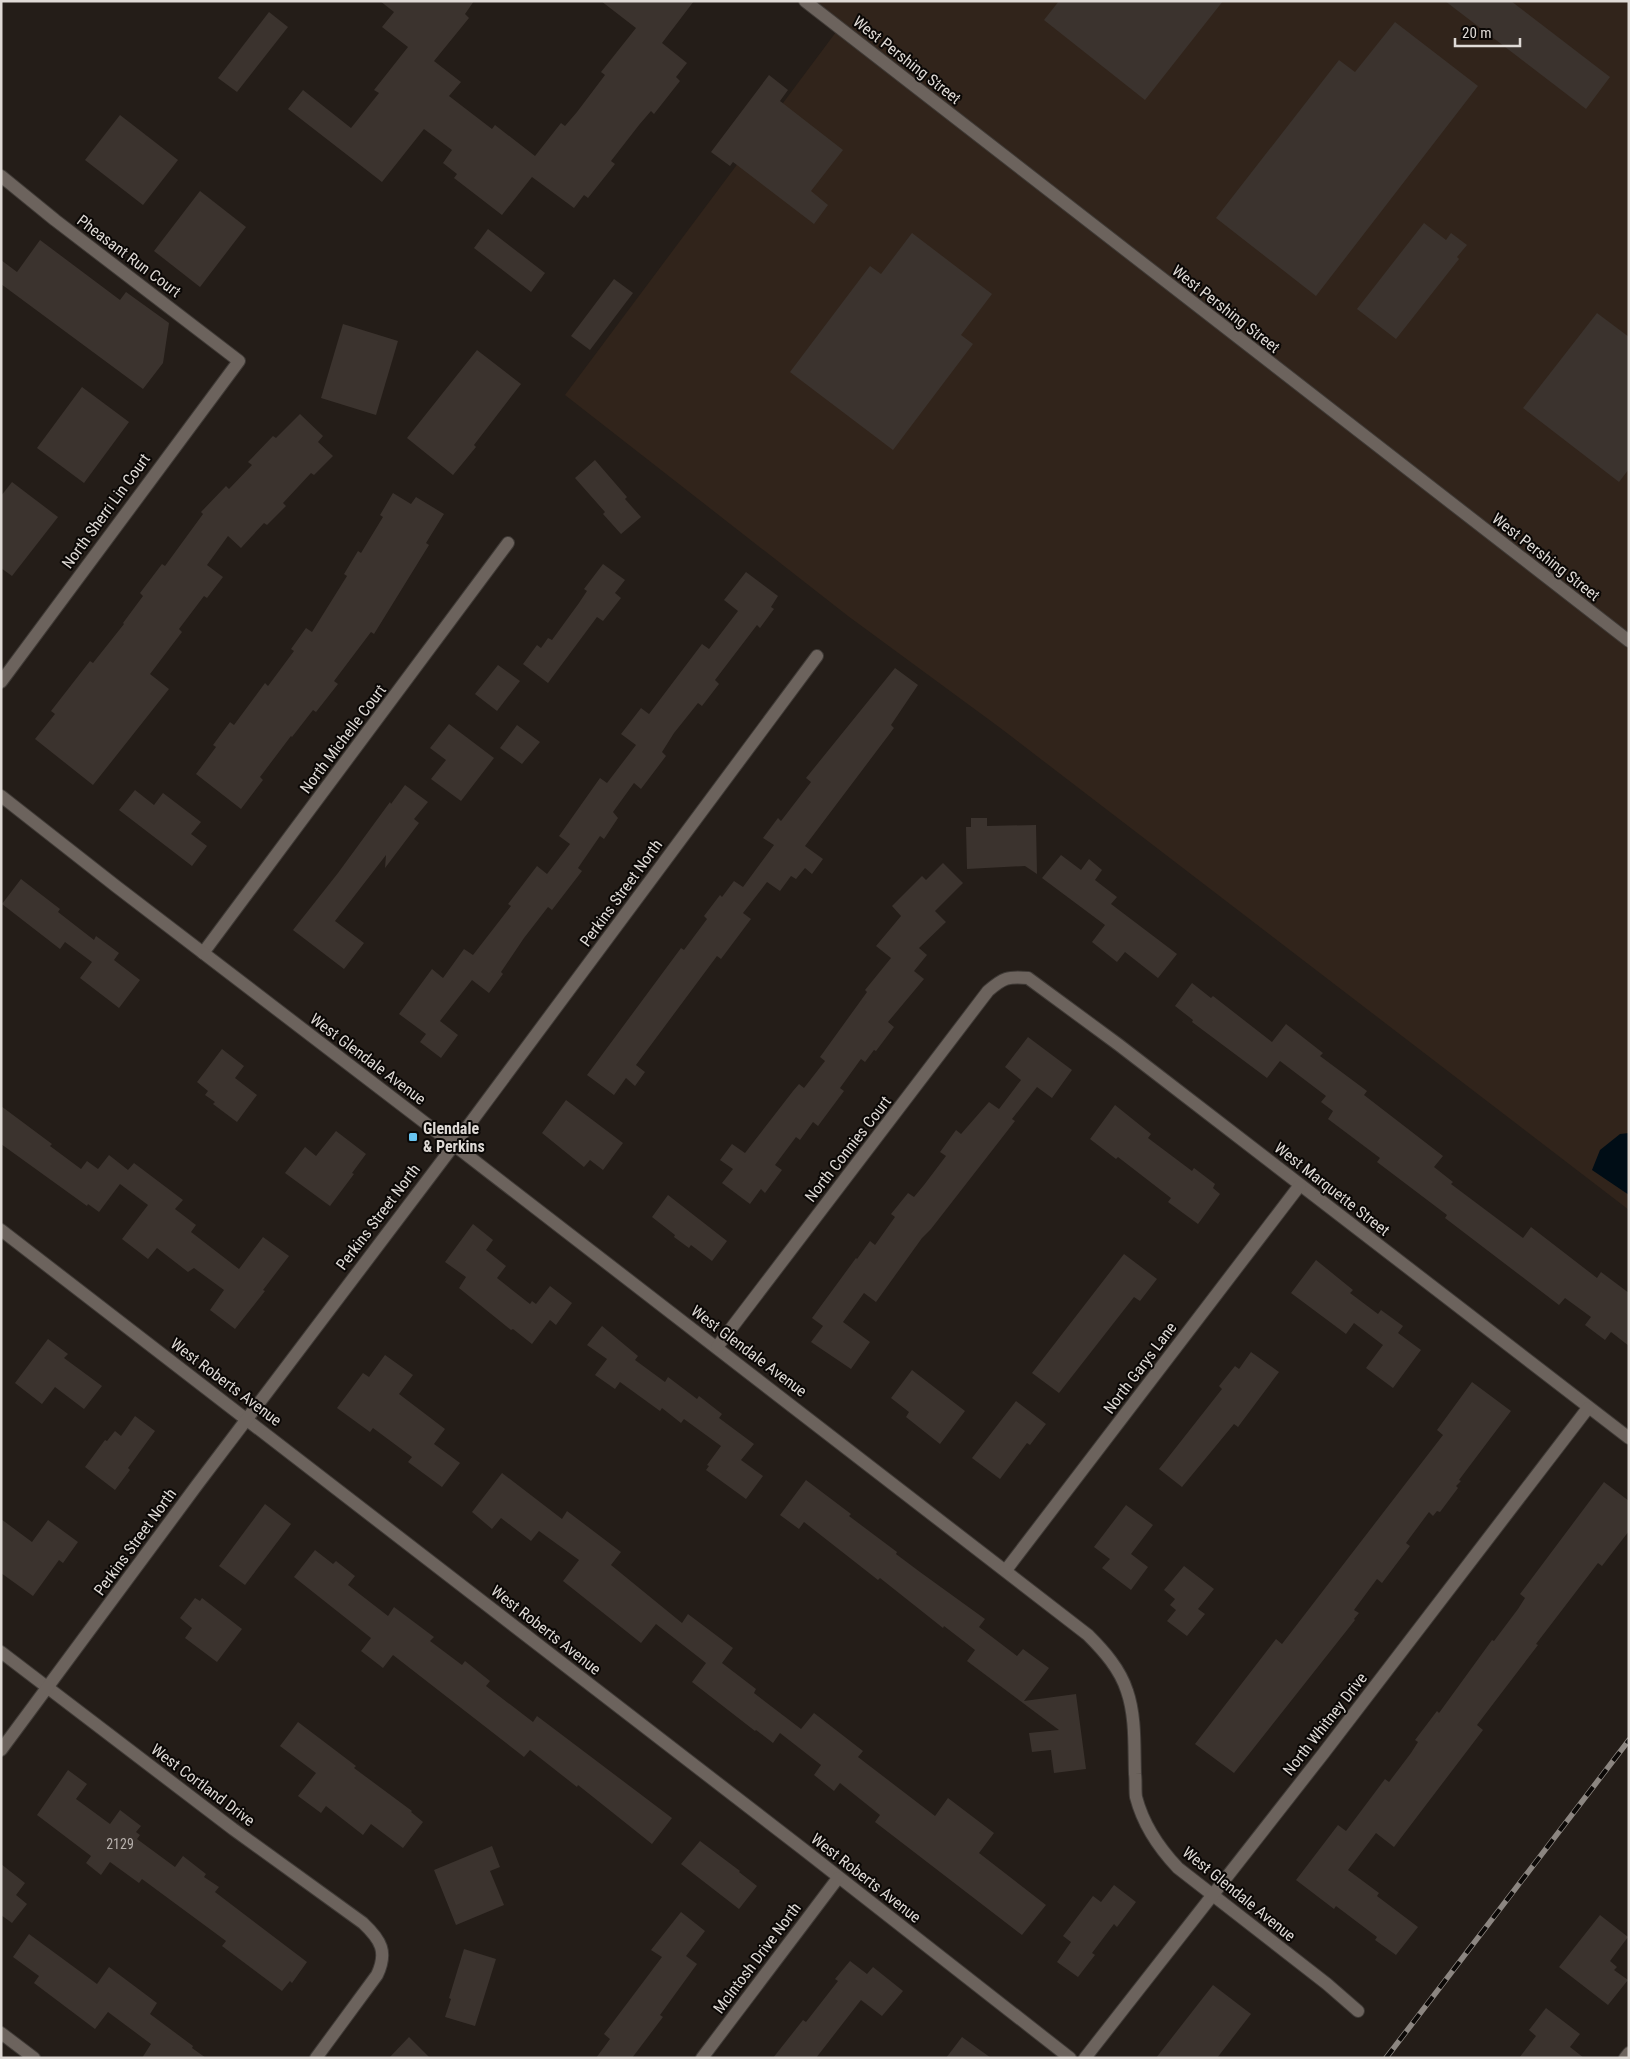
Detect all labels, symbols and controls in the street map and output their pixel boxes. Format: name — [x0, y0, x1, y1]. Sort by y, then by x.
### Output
street label: West Pershing Street — [849, 12, 965, 108]
scale bar — [1455, 15, 1520, 47]
text: 20 m — [1462, 24, 1492, 42]
street label: Pheasant Run Court — [73, 211, 185, 301]
street label: West Pershing Street — [1168, 261, 1284, 357]
street label: North Sherri Lin Court — [58, 450, 154, 572]
street label: West Pershing Street — [1488, 509, 1604, 605]
street label: North Michelle Court — [296, 681, 390, 797]
street label: Perkins Street North — [576, 836, 666, 950]
street label: West Glendale Avenue — [306, 1009, 430, 1109]
street label: North Connies Court — [801, 1092, 895, 1206]
place label: Glendale & Perkins — [423, 1119, 485, 1156]
marker: Glendale & Perkins — [407, 1131, 419, 1143]
street label: West Marquette Street — [1271, 1138, 1394, 1240]
street label: Perkins Street North — [332, 1160, 424, 1274]
street label: West Glendale Avenue — [687, 1301, 811, 1401]
street label: North Garys Lane — [1099, 1319, 1181, 1417]
street label: West Roberts Avenue — [167, 1334, 285, 1430]
street label: Perkins Street North — [90, 1485, 180, 1599]
street label: West Roberts Avenue — [487, 1581, 605, 1679]
street label: North Whitney Drive — [1279, 1669, 1371, 1779]
street label: West Cortland Drive — [147, 1740, 259, 1830]
street label: West Roberts Avenue — [807, 1829, 925, 1927]
house number: 2129 — [106, 1836, 134, 1852]
street label: West Glendale Avenue — [1179, 1843, 1299, 1945]
street label: McIntosh Drive North — [709, 1899, 805, 2017]

